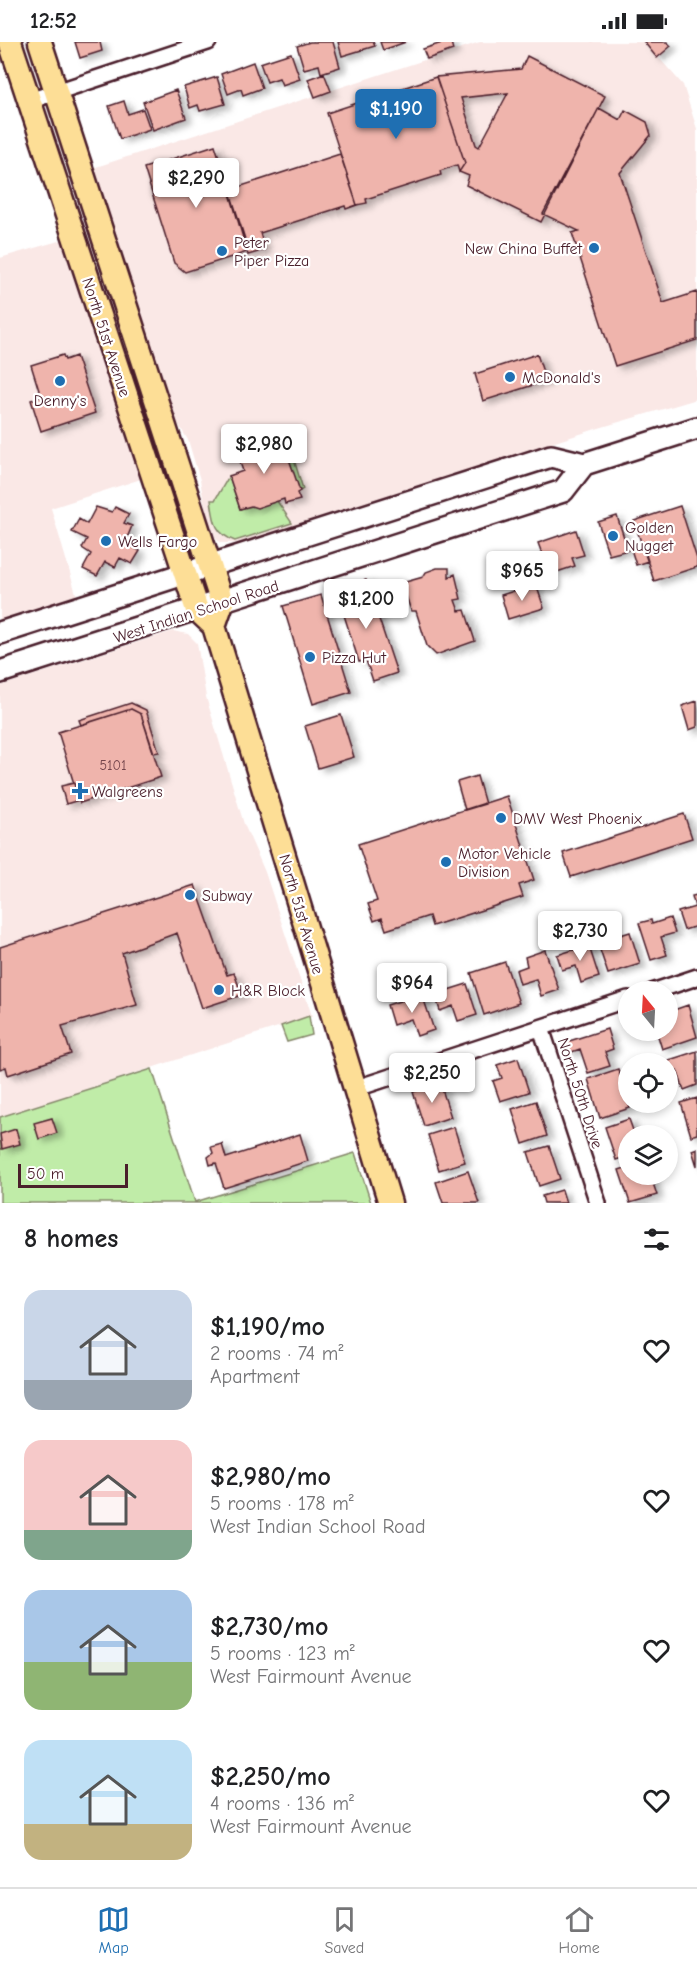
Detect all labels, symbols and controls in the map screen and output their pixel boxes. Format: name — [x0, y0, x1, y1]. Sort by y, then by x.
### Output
text: 12:52 — [30, 8, 77, 34]
pin: $1,190 — [347, 89, 445, 140]
text: $1,190 — [369, 97, 423, 120]
pin: $2,290 — [147, 158, 245, 209]
text: $2,290 — [167, 166, 225, 189]
place label: Peter Piper Pizza — [234, 234, 309, 270]
place label: New China Buffet — [465, 240, 582, 258]
marker: New China Buffet — [587, 241, 601, 255]
marker: Peter Piper Pizza — [215, 244, 229, 258]
street label: North 51st Avenue — [78, 275, 134, 399]
place label: McDonald's — [522, 369, 601, 387]
marker: McDonald's — [503, 370, 517, 384]
marker: Denny's — [53, 374, 67, 388]
place label: Denny's — [34, 392, 87, 410]
pin: $2,980 — [215, 424, 313, 475]
text: $2,980 — [235, 432, 293, 455]
place label: Golden Nugget — [625, 519, 674, 555]
marker: Golden Nugget — [606, 529, 620, 543]
place label: Wells Fargo — [118, 533, 197, 551]
marker: Wells Fargo — [99, 534, 113, 548]
pin: $965 — [486, 551, 558, 602]
text: $965 — [500, 559, 544, 582]
street label: West Indian School Road — [111, 577, 281, 647]
pin: $1,200 — [317, 579, 415, 630]
text: $1,200 — [338, 587, 394, 610]
place label: Pizza Hut — [322, 649, 386, 667]
marker: Pizza Hut — [303, 650, 317, 664]
house number: 5101 — [99, 757, 127, 774]
place label: Walgreens — [92, 783, 163, 801]
marker: Walgreens — [73, 784, 87, 798]
place label: DMV West Phoenix — [513, 810, 642, 828]
marker: DMV West Phoenix — [494, 811, 508, 825]
place label: Motor Vehicle Division — [458, 845, 551, 881]
street label: North 51st Avenue — [275, 852, 327, 976]
marker: Motor Vehicle Division — [439, 855, 453, 869]
place label: Subway — [202, 887, 253, 905]
marker: Subway — [183, 888, 197, 902]
pin: $2,730 — [531, 911, 629, 962]
text: $2,730 — [552, 919, 608, 942]
pin: $964 — [376, 963, 448, 1014]
text: $964 — [391, 971, 433, 994]
north arrow — [618, 981, 678, 1041]
map controls — [618, 981, 678, 1185]
place label: H&R Block — [231, 982, 305, 1000]
marker: H&R Block — [212, 983, 226, 997]
street label: North 50th Drive — [554, 1036, 606, 1151]
pin: $2,250 — [383, 1053, 481, 1104]
button: locate — [618, 1053, 678, 1113]
text: $2,250 — [403, 1061, 461, 1084]
button: layers — [618, 1125, 678, 1185]
scale bar — [18, 1161, 128, 1188]
text: 50 m — [27, 1165, 64, 1183]
icon: filters — [640, 1223, 673, 1256]
text: 8 homes — [24, 1224, 118, 1254]
text: $1,190/mo — [210, 1312, 325, 1342]
icon: home — [72, 1314, 144, 1386]
icon: heart — [640, 1334, 673, 1367]
text: 2 rooms · 74 m² — [210, 1342, 343, 1365]
text: Apartment — [210, 1365, 300, 1388]
text: $2,980/mo — [210, 1462, 331, 1492]
icon: home — [72, 1464, 144, 1536]
icon: heart — [640, 1484, 673, 1517]
text: 5 rooms · 178 m² — [210, 1492, 354, 1515]
text: West Indian School Road — [210, 1515, 426, 1538]
text: $2,730/mo — [210, 1612, 328, 1642]
icon: home — [72, 1614, 144, 1686]
icon: heart — [640, 1634, 673, 1667]
text: 5 rooms · 123 m² — [210, 1642, 355, 1665]
text: West Fairmount Avenue — [210, 1665, 412, 1688]
text: $2,250/mo — [210, 1762, 331, 1792]
icon: home — [72, 1764, 144, 1836]
icon: heart — [640, 1784, 673, 1817]
text: 4 rooms · 136 m² — [210, 1792, 354, 1815]
text: West Fairmount Avenue — [210, 1815, 412, 1838]
tab: Map — [97, 1903, 130, 1957]
tab: Saved — [324, 1903, 364, 1957]
tab: Home — [559, 1903, 600, 1957]

